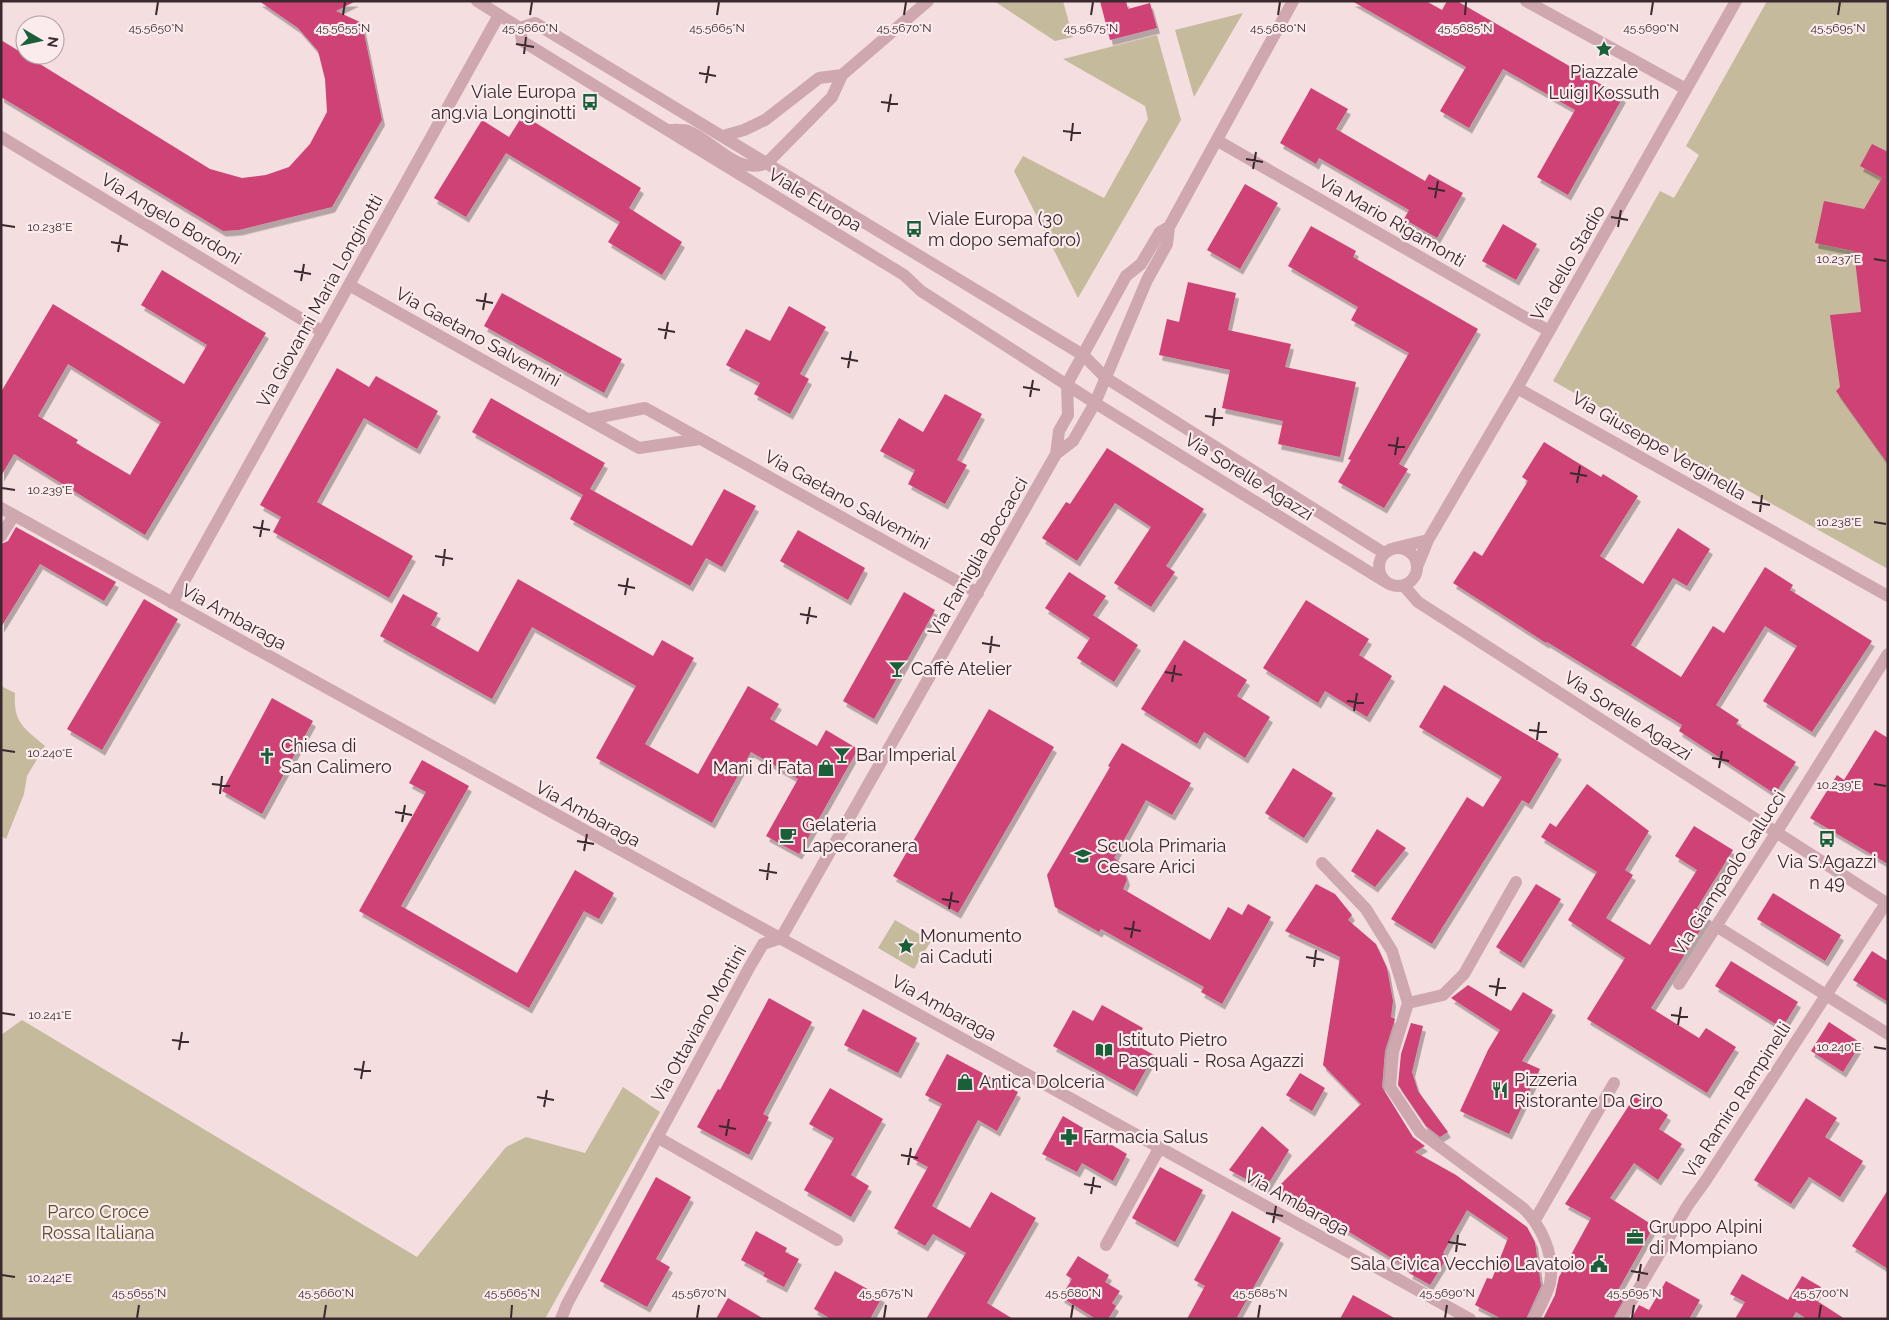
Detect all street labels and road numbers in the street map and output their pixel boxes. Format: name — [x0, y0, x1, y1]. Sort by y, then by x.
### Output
street label: Viale Europa — [765, 164, 866, 236]
street label: Via Angelo Bordoni — [97, 168, 245, 269]
street label: Via Mario Rigamonti — [1315, 170, 1469, 271]
street label: Via Giovanni Maria Longinotti — [252, 191, 387, 411]
street label: Via dello Stadio — [1526, 201, 1609, 324]
street label: Via Gaetano Salvemini — [392, 282, 564, 391]
street label: Via Giuseppe Verginella — [1569, 387, 1750, 504]
street label: Via Sorelle Agazzi — [1181, 429, 1317, 525]
street label: Via Gaetano Salvemini — [761, 445, 933, 554]
street label: Via Famiglia Boccacci — [923, 473, 1032, 640]
street label: Via Ambaraga — [178, 579, 290, 654]
street label: Via Sorelle Agazzi — [1561, 667, 1696, 765]
street label: Via Ambaraga — [532, 776, 644, 851]
street label: Via Giampaolo Gallucci — [1667, 786, 1790, 959]
street label: Via Ottaviano Montini — [647, 942, 750, 1106]
street label: Via Ambaraga — [888, 970, 1000, 1045]
street label: Via Ramiro Rampinelli — [1678, 1018, 1795, 1182]
street label: Via Ambaraga — [1241, 1165, 1353, 1240]

